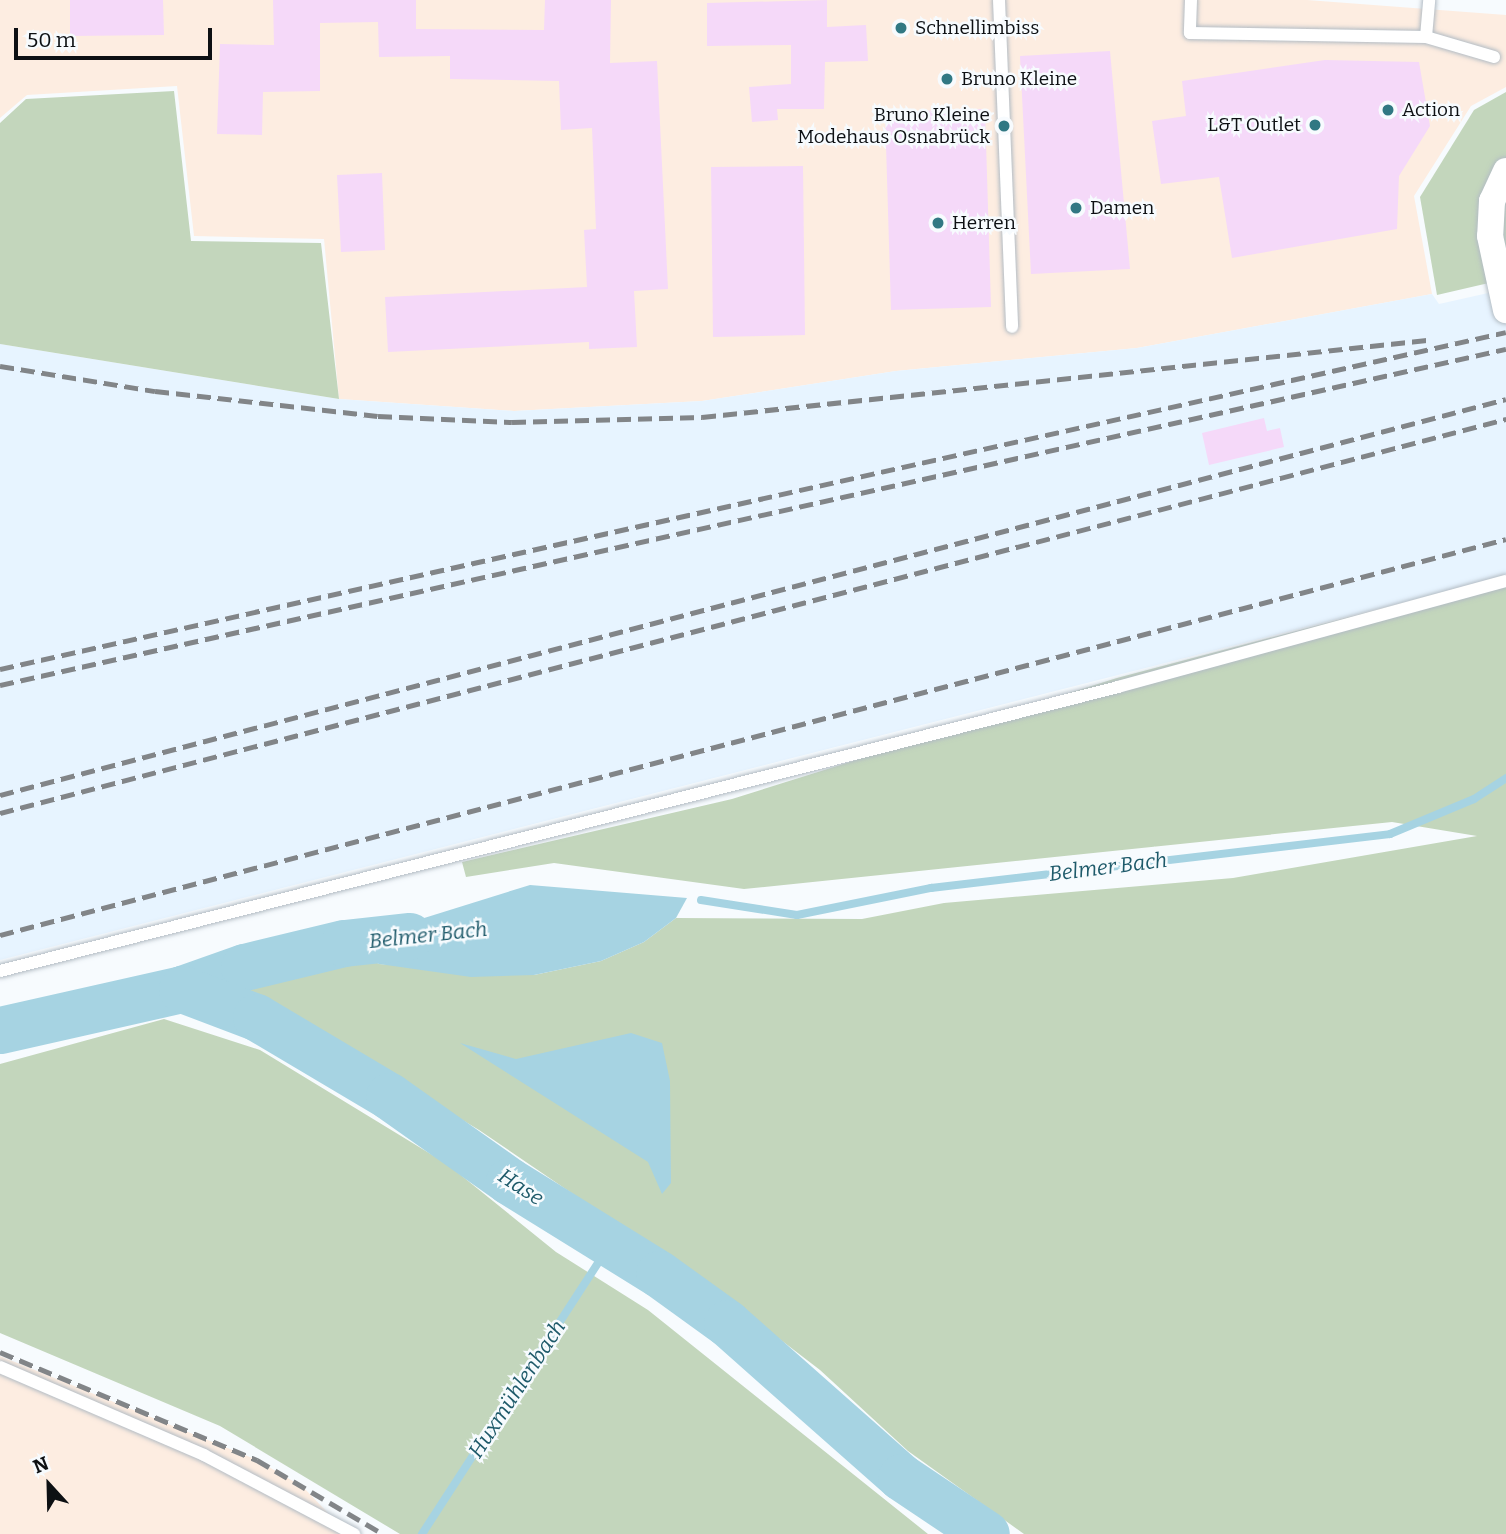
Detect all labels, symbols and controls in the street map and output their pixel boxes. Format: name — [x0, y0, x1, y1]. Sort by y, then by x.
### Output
scale bar — [18, 14, 215, 58]
place label: Schnellimbiss — [915, 17, 1039, 39]
marker: Schnellimbiss — [893, 20, 909, 36]
text: 50 m — [27, 27, 76, 53]
place label: Bruno Kleine — [961, 68, 1077, 90]
marker: Bruno Kleine — [939, 71, 955, 87]
place label: Action — [1402, 99, 1460, 121]
marker: Action — [1380, 102, 1396, 118]
place label: Bruno Kleine Modehaus Osnabrück — [797, 104, 990, 148]
place label: L&T Outlet — [1207, 114, 1301, 136]
marker: L&T Outlet — [1307, 117, 1323, 133]
marker: Bruno Kleine Modehaus Osnabrück — [996, 118, 1012, 134]
place label: Damen — [1090, 197, 1154, 219]
marker: Damen — [1068, 200, 1084, 216]
place label: Herren — [952, 212, 1016, 234]
marker: Herren — [930, 215, 946, 231]
water label: Belmer Bach — [1047, 847, 1169, 887]
water label: Belmer Bach — [368, 916, 488, 954]
water label: Hase — [494, 1163, 548, 1211]
water label: Huxmühlenbach — [463, 1315, 571, 1463]
north arrow — [14, 1450, 84, 1520]
text: N — [30, 1452, 52, 1478]

